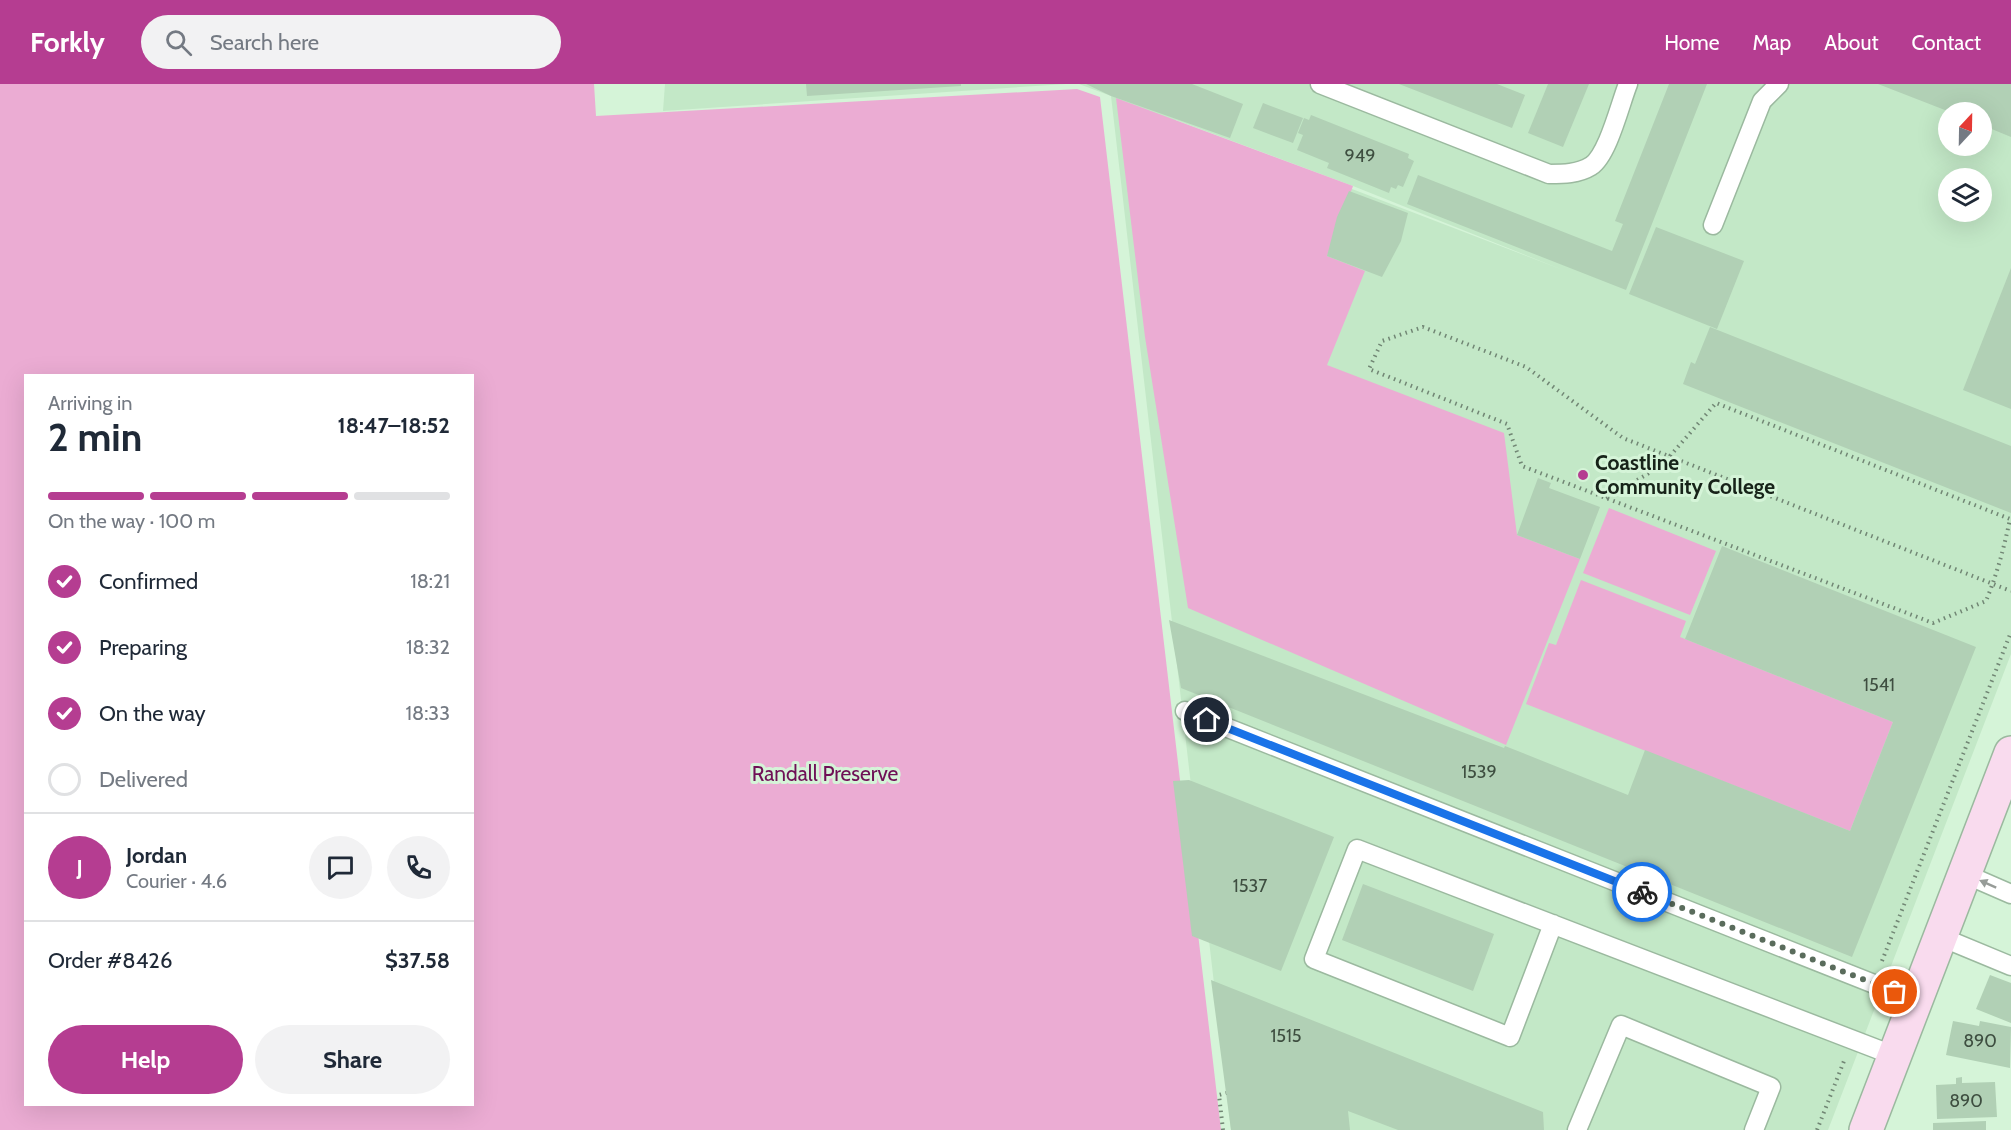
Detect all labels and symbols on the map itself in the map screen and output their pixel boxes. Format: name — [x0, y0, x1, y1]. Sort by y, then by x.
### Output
north arrow — [1938, 102, 1992, 156]
house number: 949 — [1345, 145, 1375, 167]
place label: Coastline Community College — [1595, 450, 1775, 499]
marker: Coastline Community College — [1576, 468, 1590, 482]
house number: 1541 — [1863, 674, 1895, 696]
pin — [1181, 694, 1232, 745]
park label: Randall Preserve — [752, 761, 899, 786]
house number: 1539 — [1461, 761, 1497, 783]
courier — [1612, 862, 1672, 922]
house number: 1537 — [1233, 875, 1267, 897]
one-way arrow — [1978, 879, 1996, 889]
pin — [1869, 966, 1920, 1017]
house number: 1515 — [1270, 1025, 1302, 1047]
house number: 890 — [1963, 1030, 1997, 1052]
house number: 890 — [1949, 1090, 1983, 1112]

